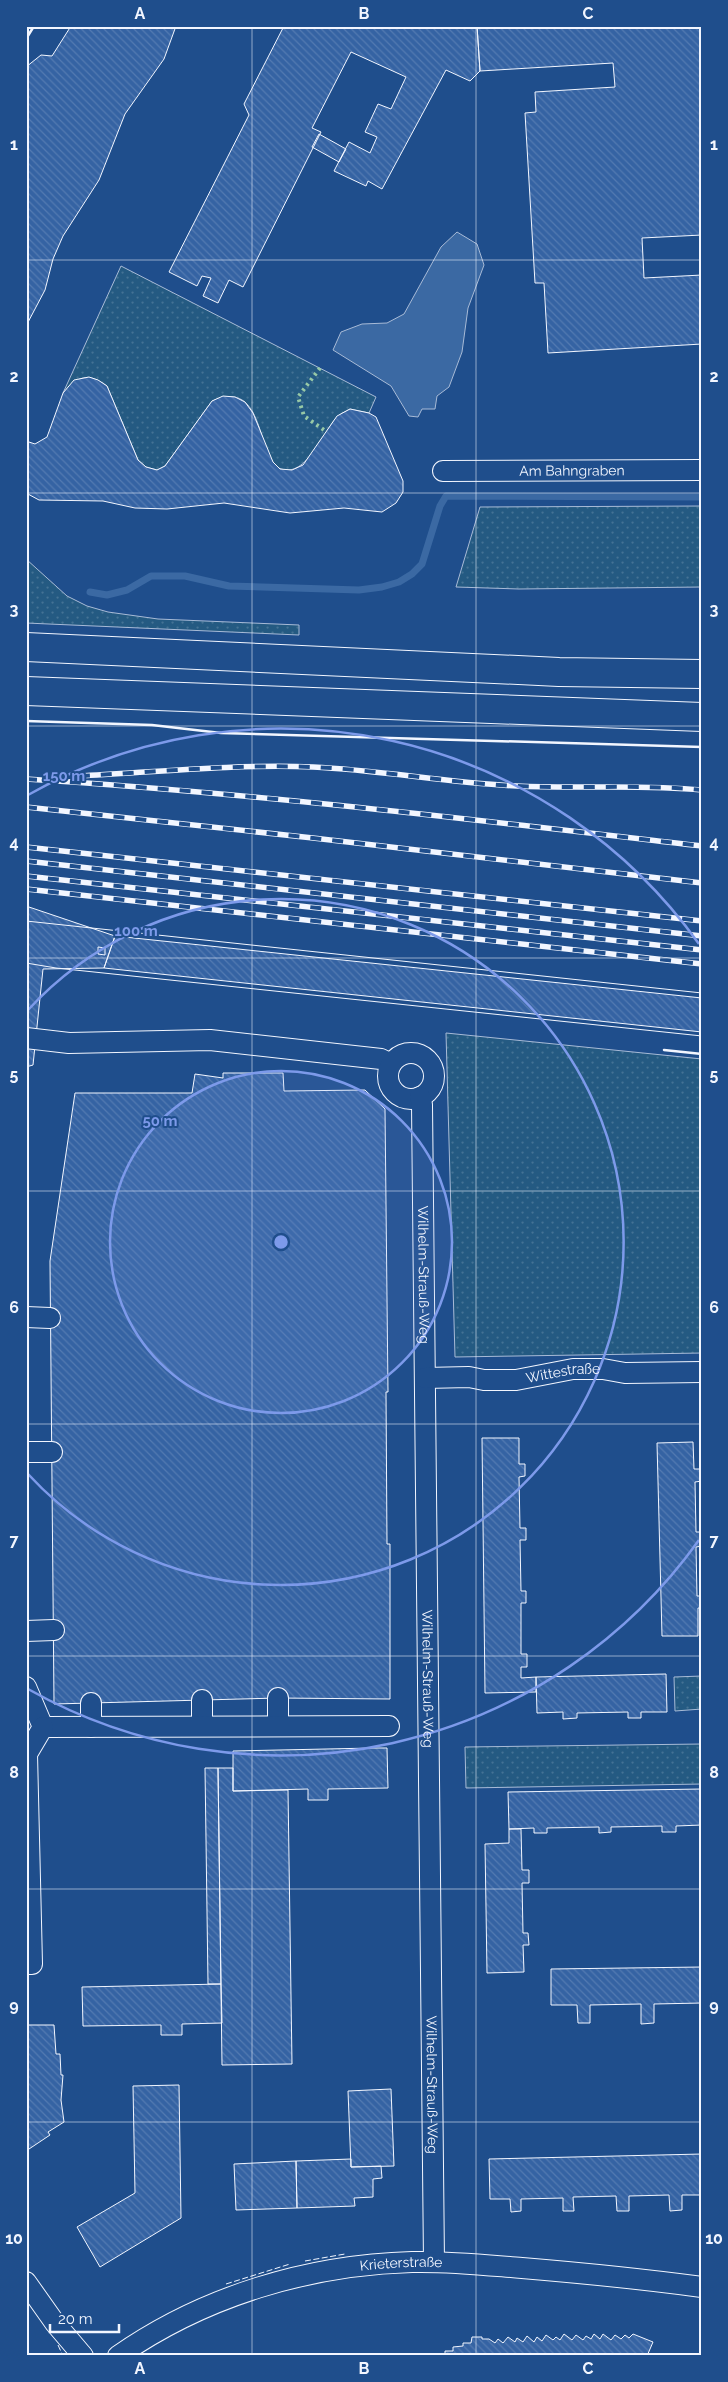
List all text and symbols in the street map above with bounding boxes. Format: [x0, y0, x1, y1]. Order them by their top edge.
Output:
text: A [135, 4, 146, 23]
text: B [359, 4, 370, 23]
text: C [583, 4, 594, 23]
text: 1 [10, 135, 18, 154]
text: 1 [710, 135, 718, 154]
text: 2 [9, 367, 19, 386]
text: 2 [709, 367, 719, 386]
street label: Am Bahngraben [519, 462, 625, 479]
text: 3 [10, 600, 19, 619]
text: 3 [710, 600, 719, 619]
text: 150 m [43, 767, 85, 785]
text: 4 [9, 833, 19, 852]
text: 4 [709, 833, 719, 852]
text: 100 m [114, 922, 158, 940]
text: 5 [10, 1065, 19, 1084]
text: 5 [710, 1065, 719, 1084]
text: 50 m [142, 1112, 178, 1130]
street label: Wilhelm-Strauß-Weg [415, 1206, 432, 1344]
centre of rings [272, 1233, 290, 1251]
text: 6 [9, 1298, 19, 1317]
text: 6 [709, 1298, 719, 1317]
street label: Wittestraße [524, 1361, 600, 1386]
text: 7 [10, 1531, 19, 1550]
text: 7 [710, 1531, 719, 1550]
street label: Wilhelm-Strauß-Weg [419, 1610, 437, 1748]
text: 8 [9, 1763, 19, 1782]
text: 8 [709, 1763, 719, 1782]
text: 9 [9, 1996, 19, 2015]
text: 9 [709, 1996, 719, 2015]
street label: Wilhelm-Strauß-Weg [423, 2016, 441, 2154]
text: 10 [5, 2229, 23, 2248]
text: 10 [705, 2229, 723, 2248]
street label: Krieterstraße [359, 2254, 443, 2274]
scale bar [50, 2302, 119, 2334]
text: 20 m [58, 2310, 93, 2328]
text: A [135, 2359, 146, 2378]
text: B [359, 2359, 370, 2378]
text: C [583, 2359, 594, 2378]

